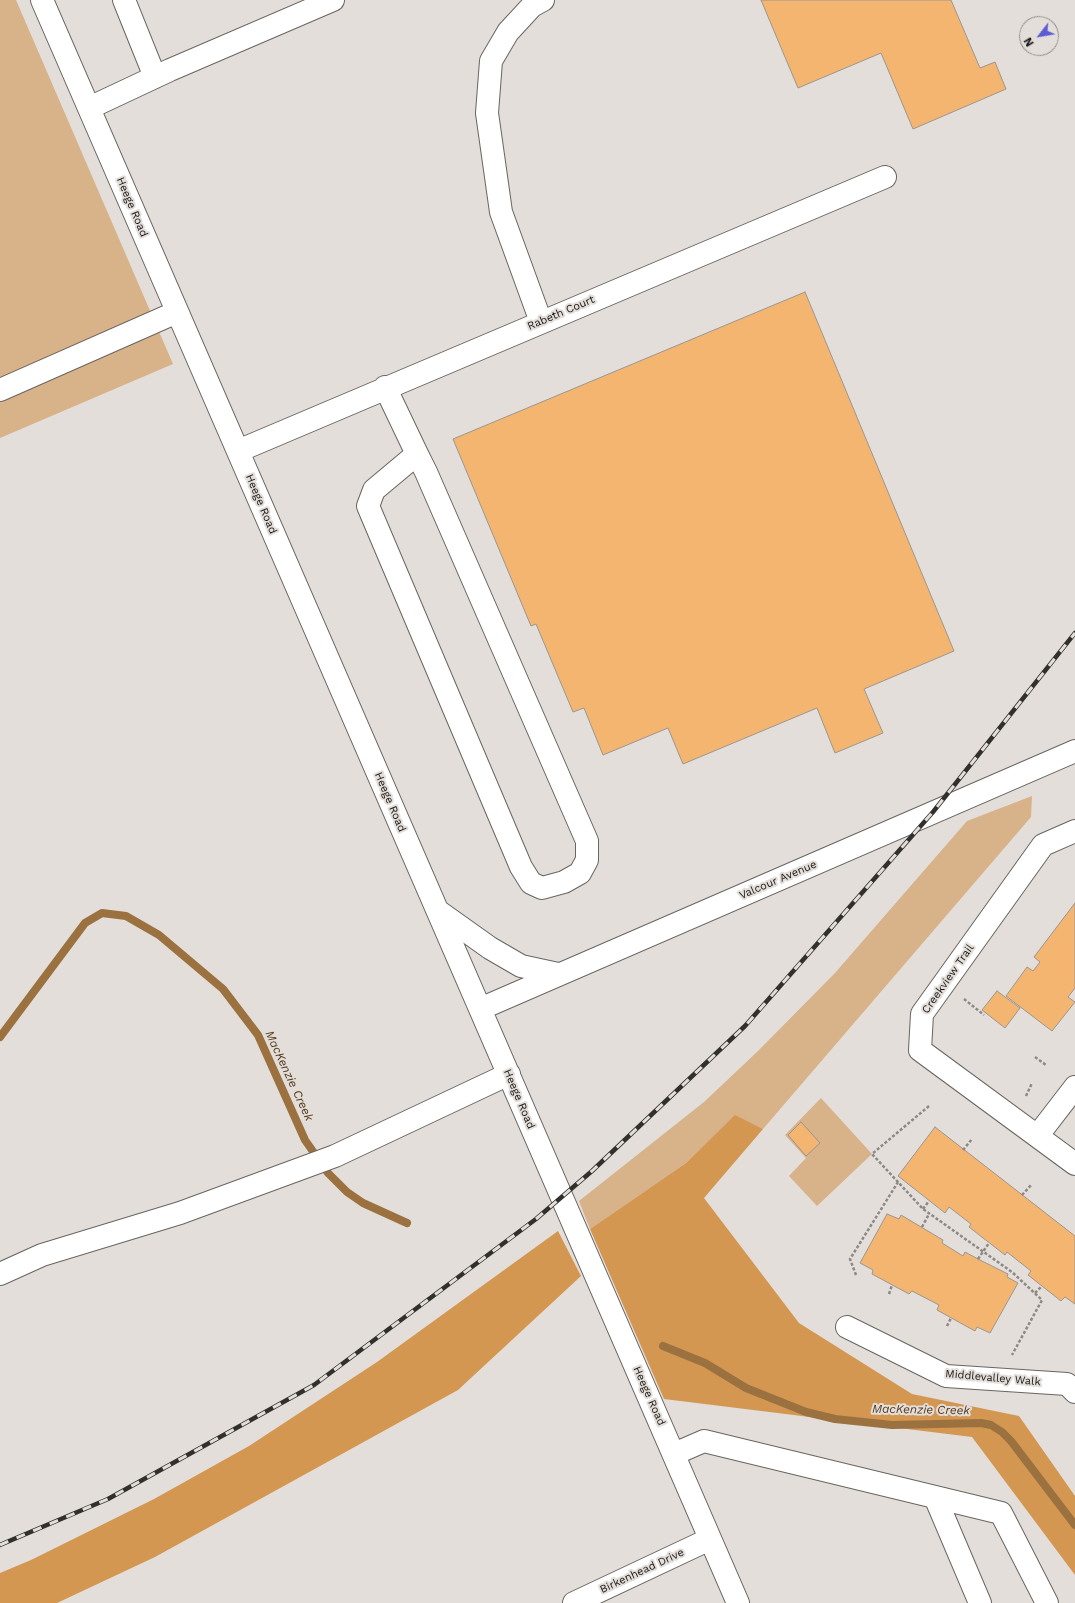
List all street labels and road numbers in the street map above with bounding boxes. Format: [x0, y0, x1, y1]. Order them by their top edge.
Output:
street label: Heege Road [114, 175, 150, 239]
street label: Rabeth Court [526, 293, 596, 333]
street label: Heege Road [243, 472, 279, 536]
street label: Heege Road [372, 770, 408, 834]
street label: Valcour Avenue [737, 858, 819, 902]
street label: Creekview Trail [919, 942, 977, 1016]
street label: Heege Road [501, 1067, 537, 1131]
street label: Heege Road [630, 1364, 668, 1428]
street label: Middlevalley Walk [945, 1367, 1041, 1389]
street label: Birkenhead Drive [598, 1546, 686, 1596]

